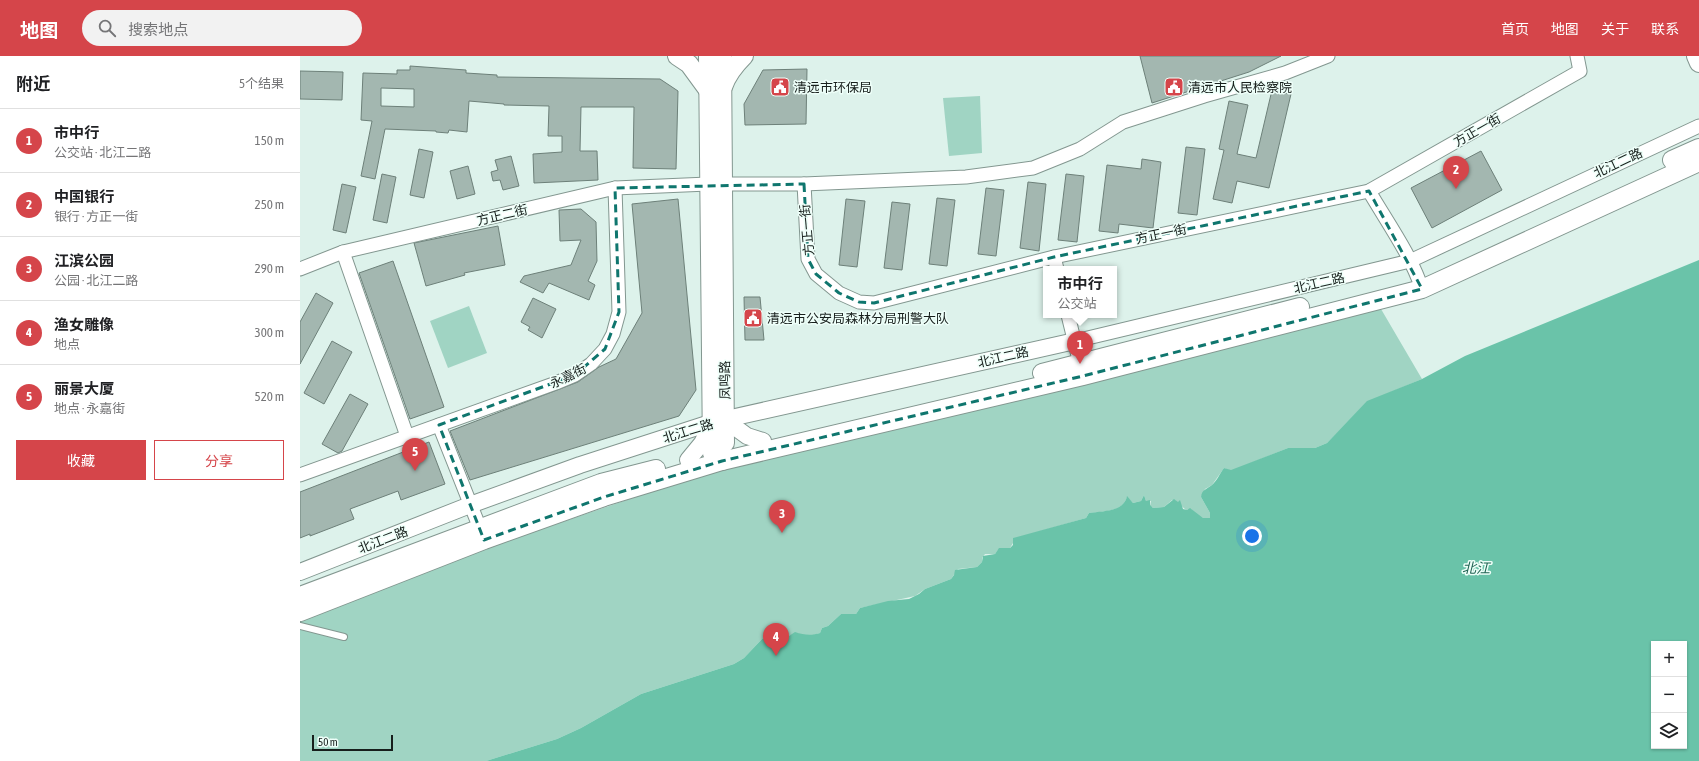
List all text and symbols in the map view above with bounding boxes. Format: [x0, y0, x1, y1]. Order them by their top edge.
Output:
search box [82, 10, 362, 46]
icon: search [96, 17, 118, 39]
text: 地图 [20, 19, 58, 41]
text: 搜索地点 [128, 21, 188, 38]
text: 首页 [1501, 21, 1529, 37]
text: 地图 [1551, 21, 1579, 37]
text: 关于 [1601, 21, 1629, 37]
text: 联系 [1651, 21, 1679, 37]
text: 附近 [16, 74, 50, 94]
text: 5个结果 [239, 76, 284, 91]
public building icon: 清远市环保局 [769, 76, 791, 98]
public building icon: 清远市人民检察院 [1163, 76, 1185, 98]
place label: 清远市环保局 [794, 80, 872, 95]
place label: 清远市人民检察院 [1188, 80, 1292, 95]
street label: 方正一街 [1451, 111, 1503, 149]
text: 市中行 [54, 124, 99, 141]
text: 1 [26, 133, 32, 148]
text: 150 m [255, 133, 284, 148]
text: 公交站 · 北江二路 [54, 145, 151, 160]
street label: 北江二路 [1591, 145, 1645, 181]
pin: 2 [1443, 156, 1469, 189]
text: 中国银行 [54, 188, 114, 205]
text: 2 [26, 197, 32, 212]
text: 250 m [255, 197, 284, 212]
street label: 方正二街 [475, 202, 529, 228]
street label: 方正一街 [797, 203, 817, 257]
text: 银行 · 方正一街 [54, 209, 138, 224]
street label: 方正一街 [1134, 221, 1188, 247]
text: 江滨公园 [54, 252, 114, 269]
text: 3 [26, 261, 32, 276]
text: 290 m [255, 261, 284, 276]
popup [1043, 266, 1117, 318]
street label: 北江二路 [1292, 270, 1346, 296]
text: 公园 · 北江二路 [54, 273, 138, 288]
text: 市中行 [1057, 275, 1103, 292]
text: 公交站 [1057, 296, 1097, 311]
public building icon: 清远市公安局森林分局刑警大队 [742, 307, 764, 329]
place label: 清远市公安局森林分局刑警大队 [767, 311, 949, 326]
text: 渔女雕像 [54, 316, 114, 333]
text: 4 [26, 325, 32, 340]
text: 300 m [255, 325, 284, 340]
pin: 1 [1067, 331, 1093, 364]
text: 地点 [54, 337, 80, 352]
street label: 北江二路 [976, 344, 1030, 370]
street label: 凤鸣路 [717, 360, 733, 400]
street label: 永嘉街 [547, 361, 589, 391]
text: 丽景大厦 [54, 380, 114, 397]
text: 5 [26, 389, 32, 404]
text: 520 m [255, 389, 284, 404]
text: 地点 · 永嘉街 [54, 401, 125, 416]
street label: 北江二路 [661, 416, 715, 446]
pin: 5 [402, 438, 428, 471]
button: 收藏 [16, 440, 146, 480]
button: 分享 [154, 440, 284, 480]
pin: 3 [769, 500, 795, 533]
street label: 北江二路 [356, 524, 410, 556]
your location [1242, 526, 1262, 546]
water label: 北江 [1462, 560, 1492, 576]
pin: 4 [763, 623, 789, 656]
map controls [1651, 641, 1687, 749]
button: + [1651, 641, 1687, 677]
button: − [1651, 677, 1687, 713]
button: layers [1651, 713, 1687, 749]
scale bar [312, 733, 393, 752]
text: 50 m [318, 736, 338, 748]

